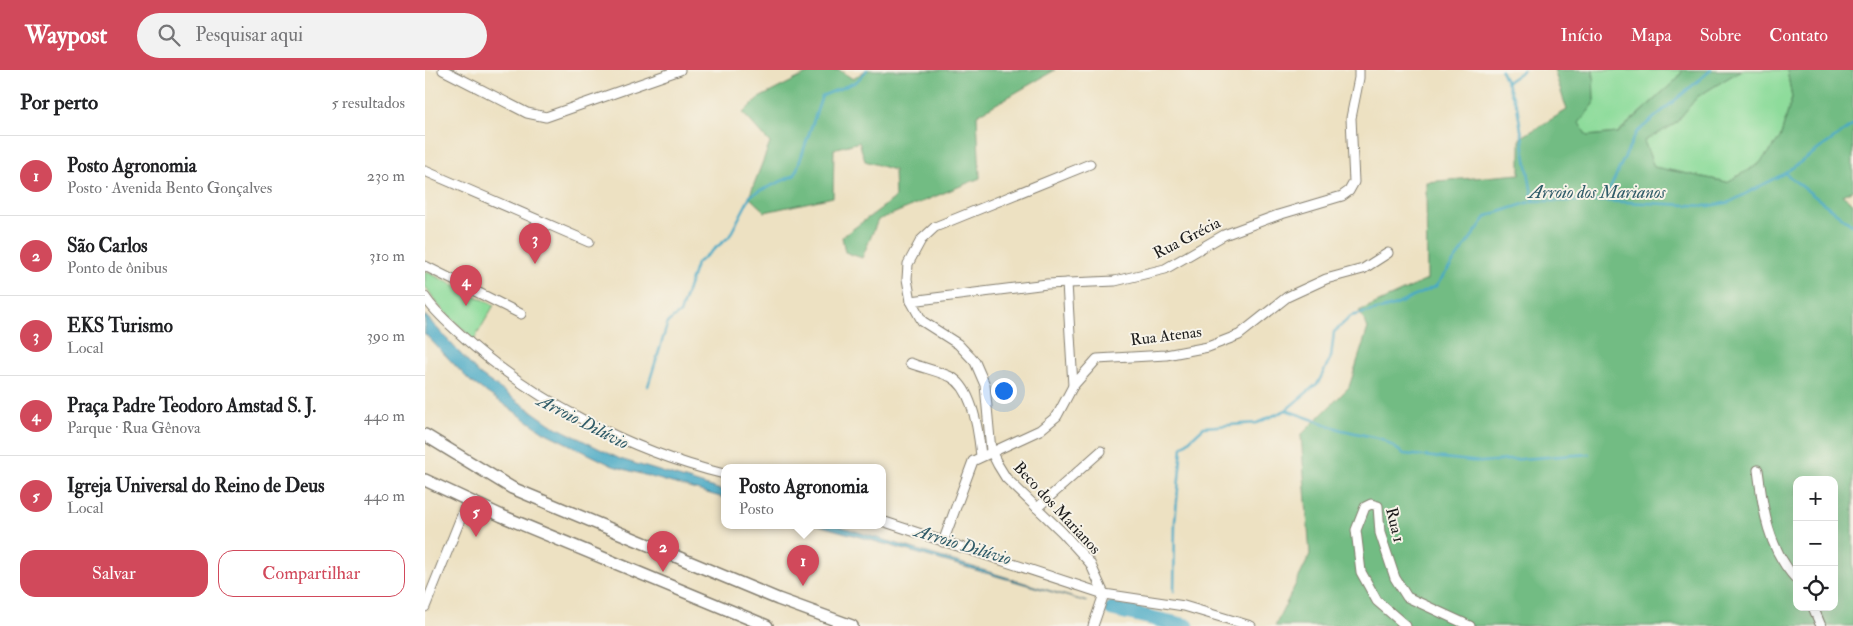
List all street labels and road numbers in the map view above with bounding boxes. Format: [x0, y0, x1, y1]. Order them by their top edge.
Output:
street label: Rua Grécia [1150, 212, 1224, 263]
street label: Rua Atenas [1129, 322, 1203, 350]
street label: Beco dos Marianos [1009, 458, 1105, 558]
street label: Rua 1 [1381, 505, 1409, 545]

